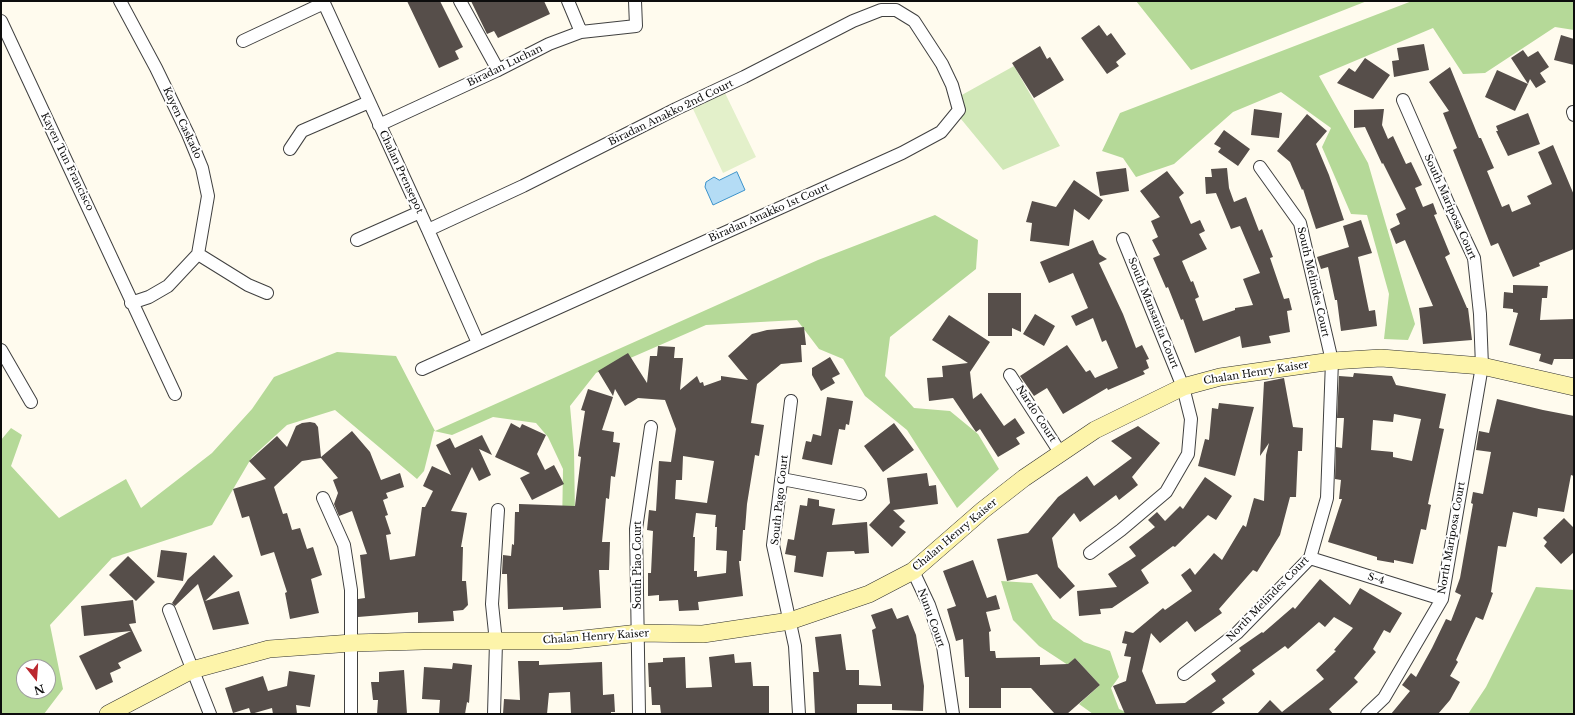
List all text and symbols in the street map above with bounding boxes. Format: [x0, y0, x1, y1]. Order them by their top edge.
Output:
street label: Biradan Luchan [465, 43, 545, 89]
street label: Biradan Anakko 2nd Court [607, 77, 735, 149]
street label: Kayen Caskado [160, 85, 204, 161]
street label: Kayen Tun Francisco [38, 111, 96, 213]
street label: Chalan Prensepot [376, 128, 426, 216]
street label: South Mariposa Court [1421, 153, 1479, 261]
street label: Biradan Anakko 1st Court [707, 181, 831, 245]
street label: South Melindes Court [1294, 226, 1332, 338]
street label: South Mansanita Court [1125, 256, 1181, 370]
street label: Chalan Henry Kaiser [1203, 359, 1309, 387]
street label: Nardo Court [1013, 384, 1059, 444]
street label: South Pago Court [769, 454, 791, 546]
street label: North Mariposa Court [1436, 481, 1468, 595]
street label: Chalan Henry Kaiser [910, 496, 1000, 574]
street label: South Piao Court [632, 521, 644, 609]
street label: North Melindes Court [1224, 554, 1312, 644]
street label: S-4 [1366, 571, 1386, 587]
street label: Nunu Court [915, 587, 947, 649]
street label: Chalan Henry Kaiser [543, 627, 649, 647]
north arrow [16, 659, 56, 699]
text: N [32, 681, 46, 698]

